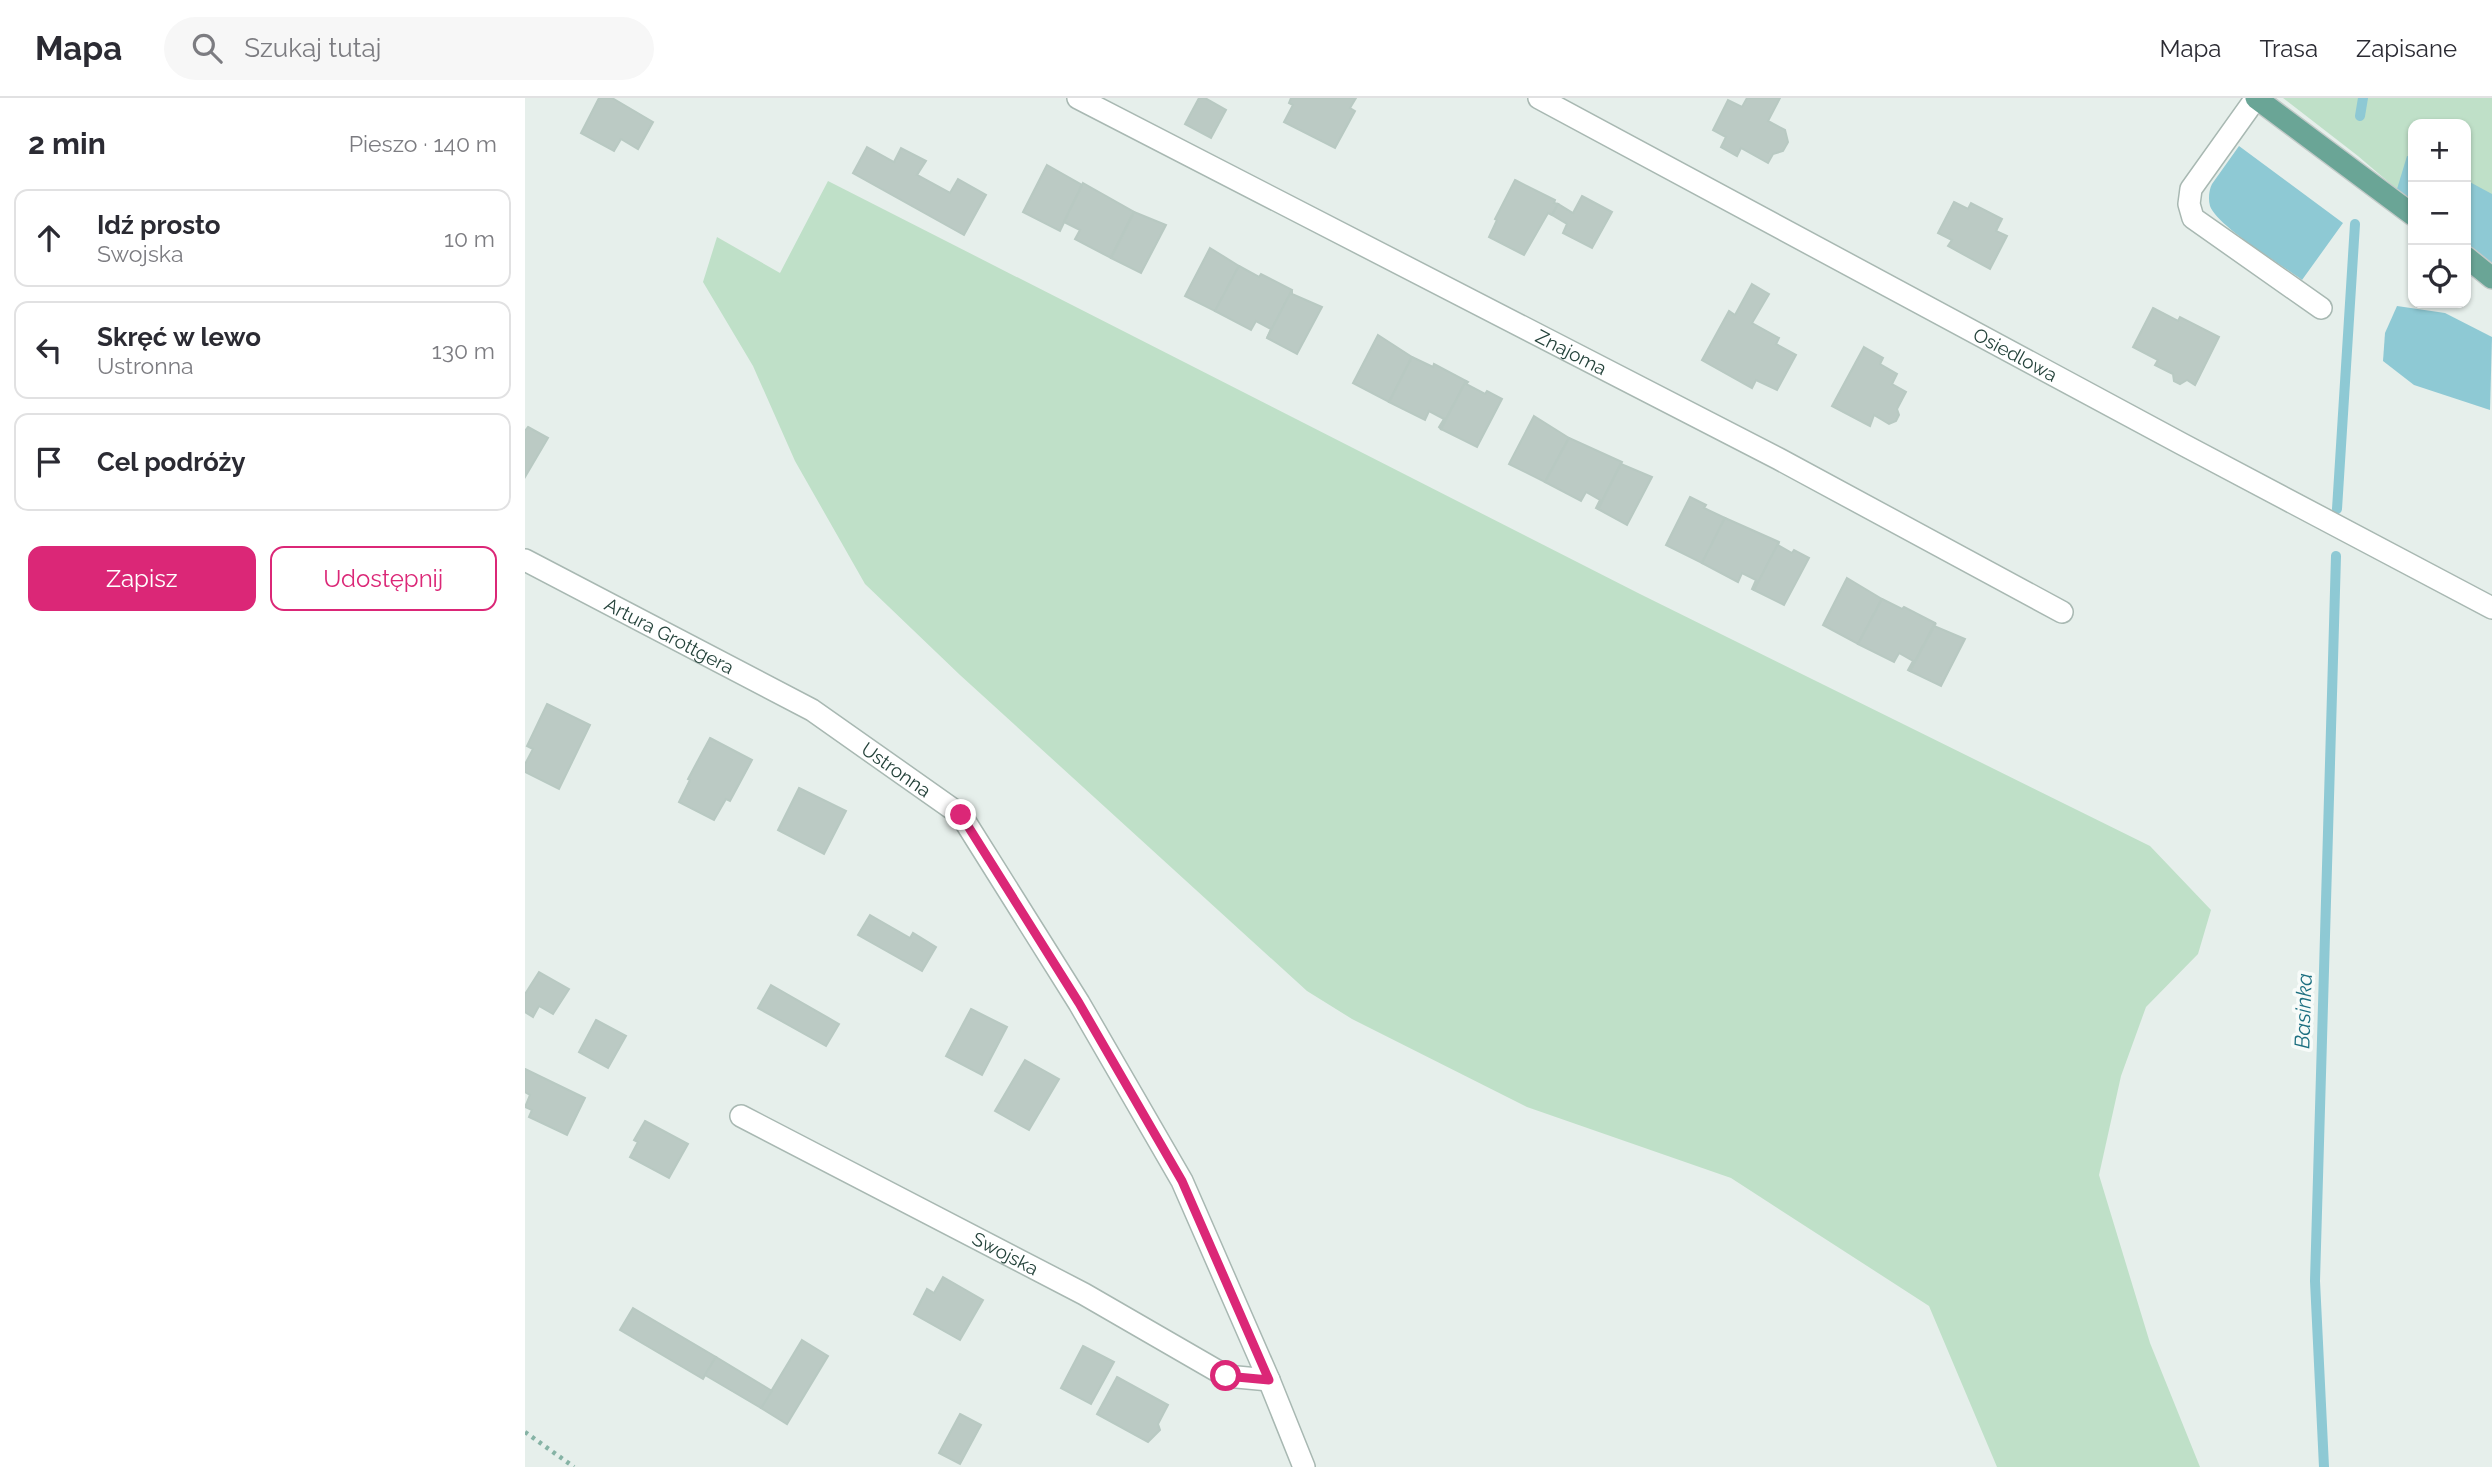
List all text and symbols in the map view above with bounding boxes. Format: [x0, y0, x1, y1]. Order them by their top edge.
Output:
search box [164, 17, 654, 80]
text: Mapa [35, 29, 122, 68]
icon: search [188, 29, 226, 67]
text: Szukaj tutaj [244, 33, 381, 63]
text: Mapa [2160, 34, 2221, 63]
text: Trasa [2259, 34, 2318, 63]
text: Zapisane [2356, 34, 2457, 63]
map controls [2408, 119, 2471, 308]
button: + [2408, 119, 2471, 182]
text: 2 min [28, 126, 106, 161]
text: Pieszo · 140 m [349, 130, 497, 157]
button: − [2408, 182, 2471, 245]
text: Idź prosto [97, 210, 221, 240]
icon: ahead [30, 219, 68, 257]
text: 10 m [444, 225, 495, 252]
text: Swojska [97, 240, 184, 267]
button: locate [2408, 245, 2471, 308]
text: Skręć w lewo [97, 322, 261, 352]
street label: Osiedlowa [1970, 323, 2061, 386]
street label: Znajoma [1532, 325, 1611, 379]
icon: left [30, 331, 68, 369]
text: 130 m [432, 337, 495, 364]
text: Ustronna [97, 352, 194, 379]
icon: arrive [30, 443, 68, 481]
text: Cel podróży [97, 447, 246, 477]
button: Zapisz [28, 546, 256, 611]
button: Udostępnij [270, 546, 497, 611]
street label: Artura Grottgera [601, 593, 738, 678]
street label: Ustronna [857, 737, 935, 801]
route end [945, 799, 976, 830]
water label: Basinka [2289, 973, 2317, 1049]
street label: Swojska [969, 1227, 1042, 1279]
route start [1210, 1360, 1241, 1391]

